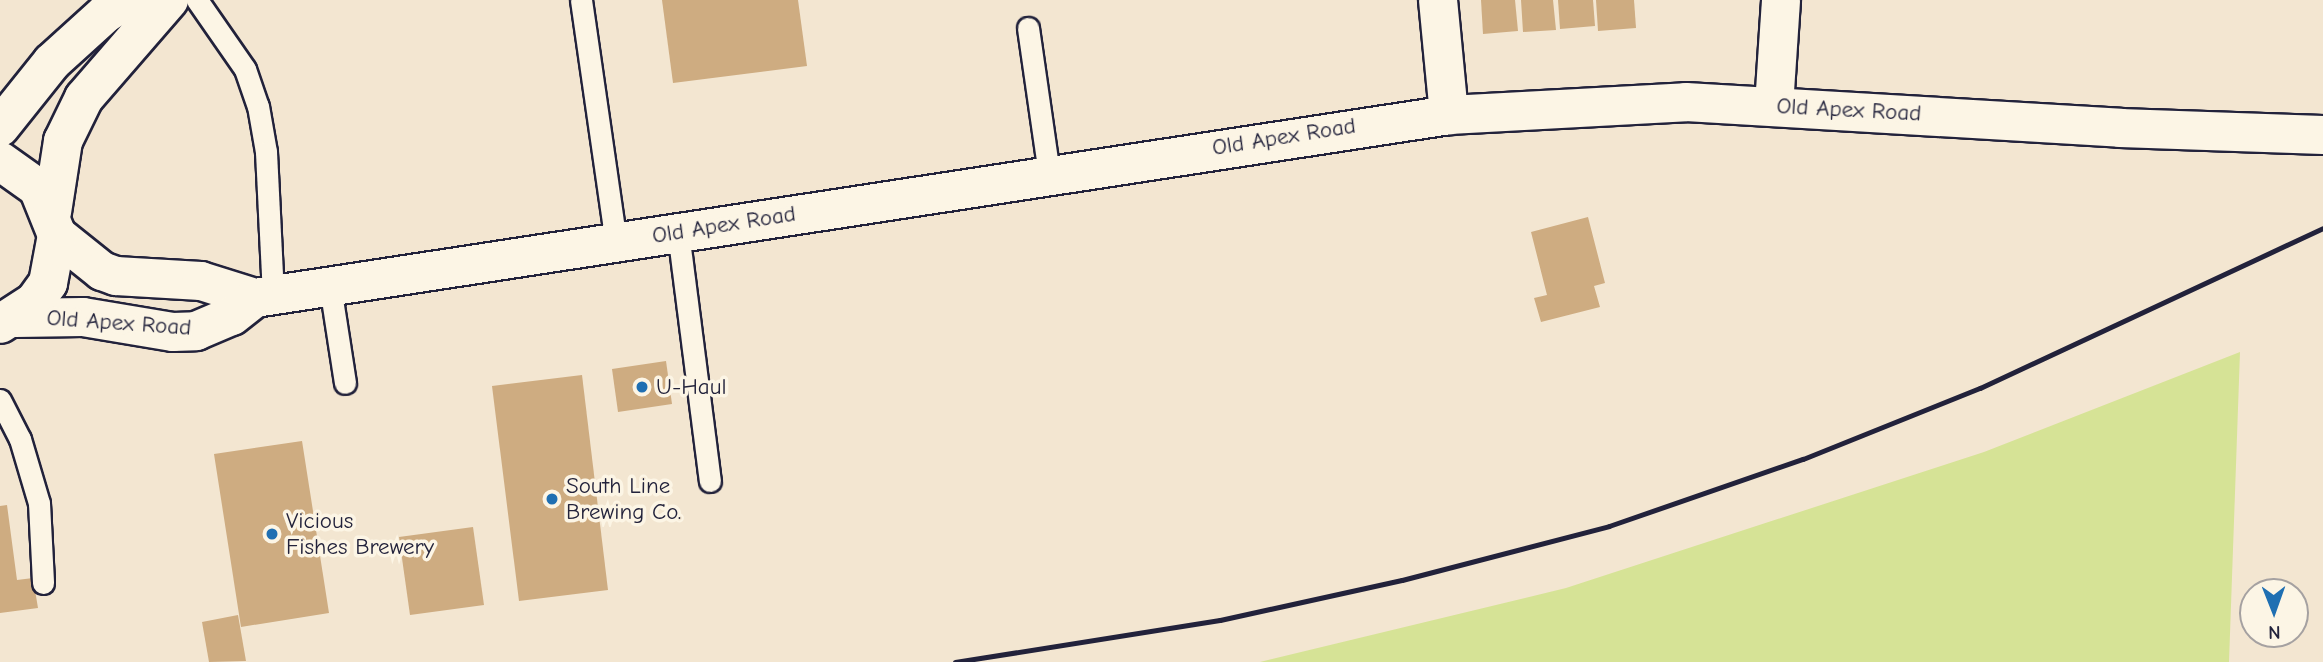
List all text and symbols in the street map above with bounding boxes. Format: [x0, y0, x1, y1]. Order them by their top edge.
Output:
street label: Old Apex Road [1776, 92, 1922, 128]
street label: Old Apex Road [1210, 112, 1358, 162]
street label: Old Apex Road [650, 200, 798, 250]
street label: Old Apex Road [46, 304, 192, 342]
place label: U-Haul [656, 373, 726, 401]
marker: U-Haul [634, 379, 650, 395]
place label: South Line Brewing Co. [566, 472, 681, 526]
marker: South Line Brewing Co. [544, 491, 560, 507]
place label: Vicious Fishes Brewery [286, 507, 434, 561]
marker: Vicious Fishes Brewery [264, 526, 280, 542]
north arrow [2239, 578, 2309, 648]
text: N [2268, 621, 2281, 643]

